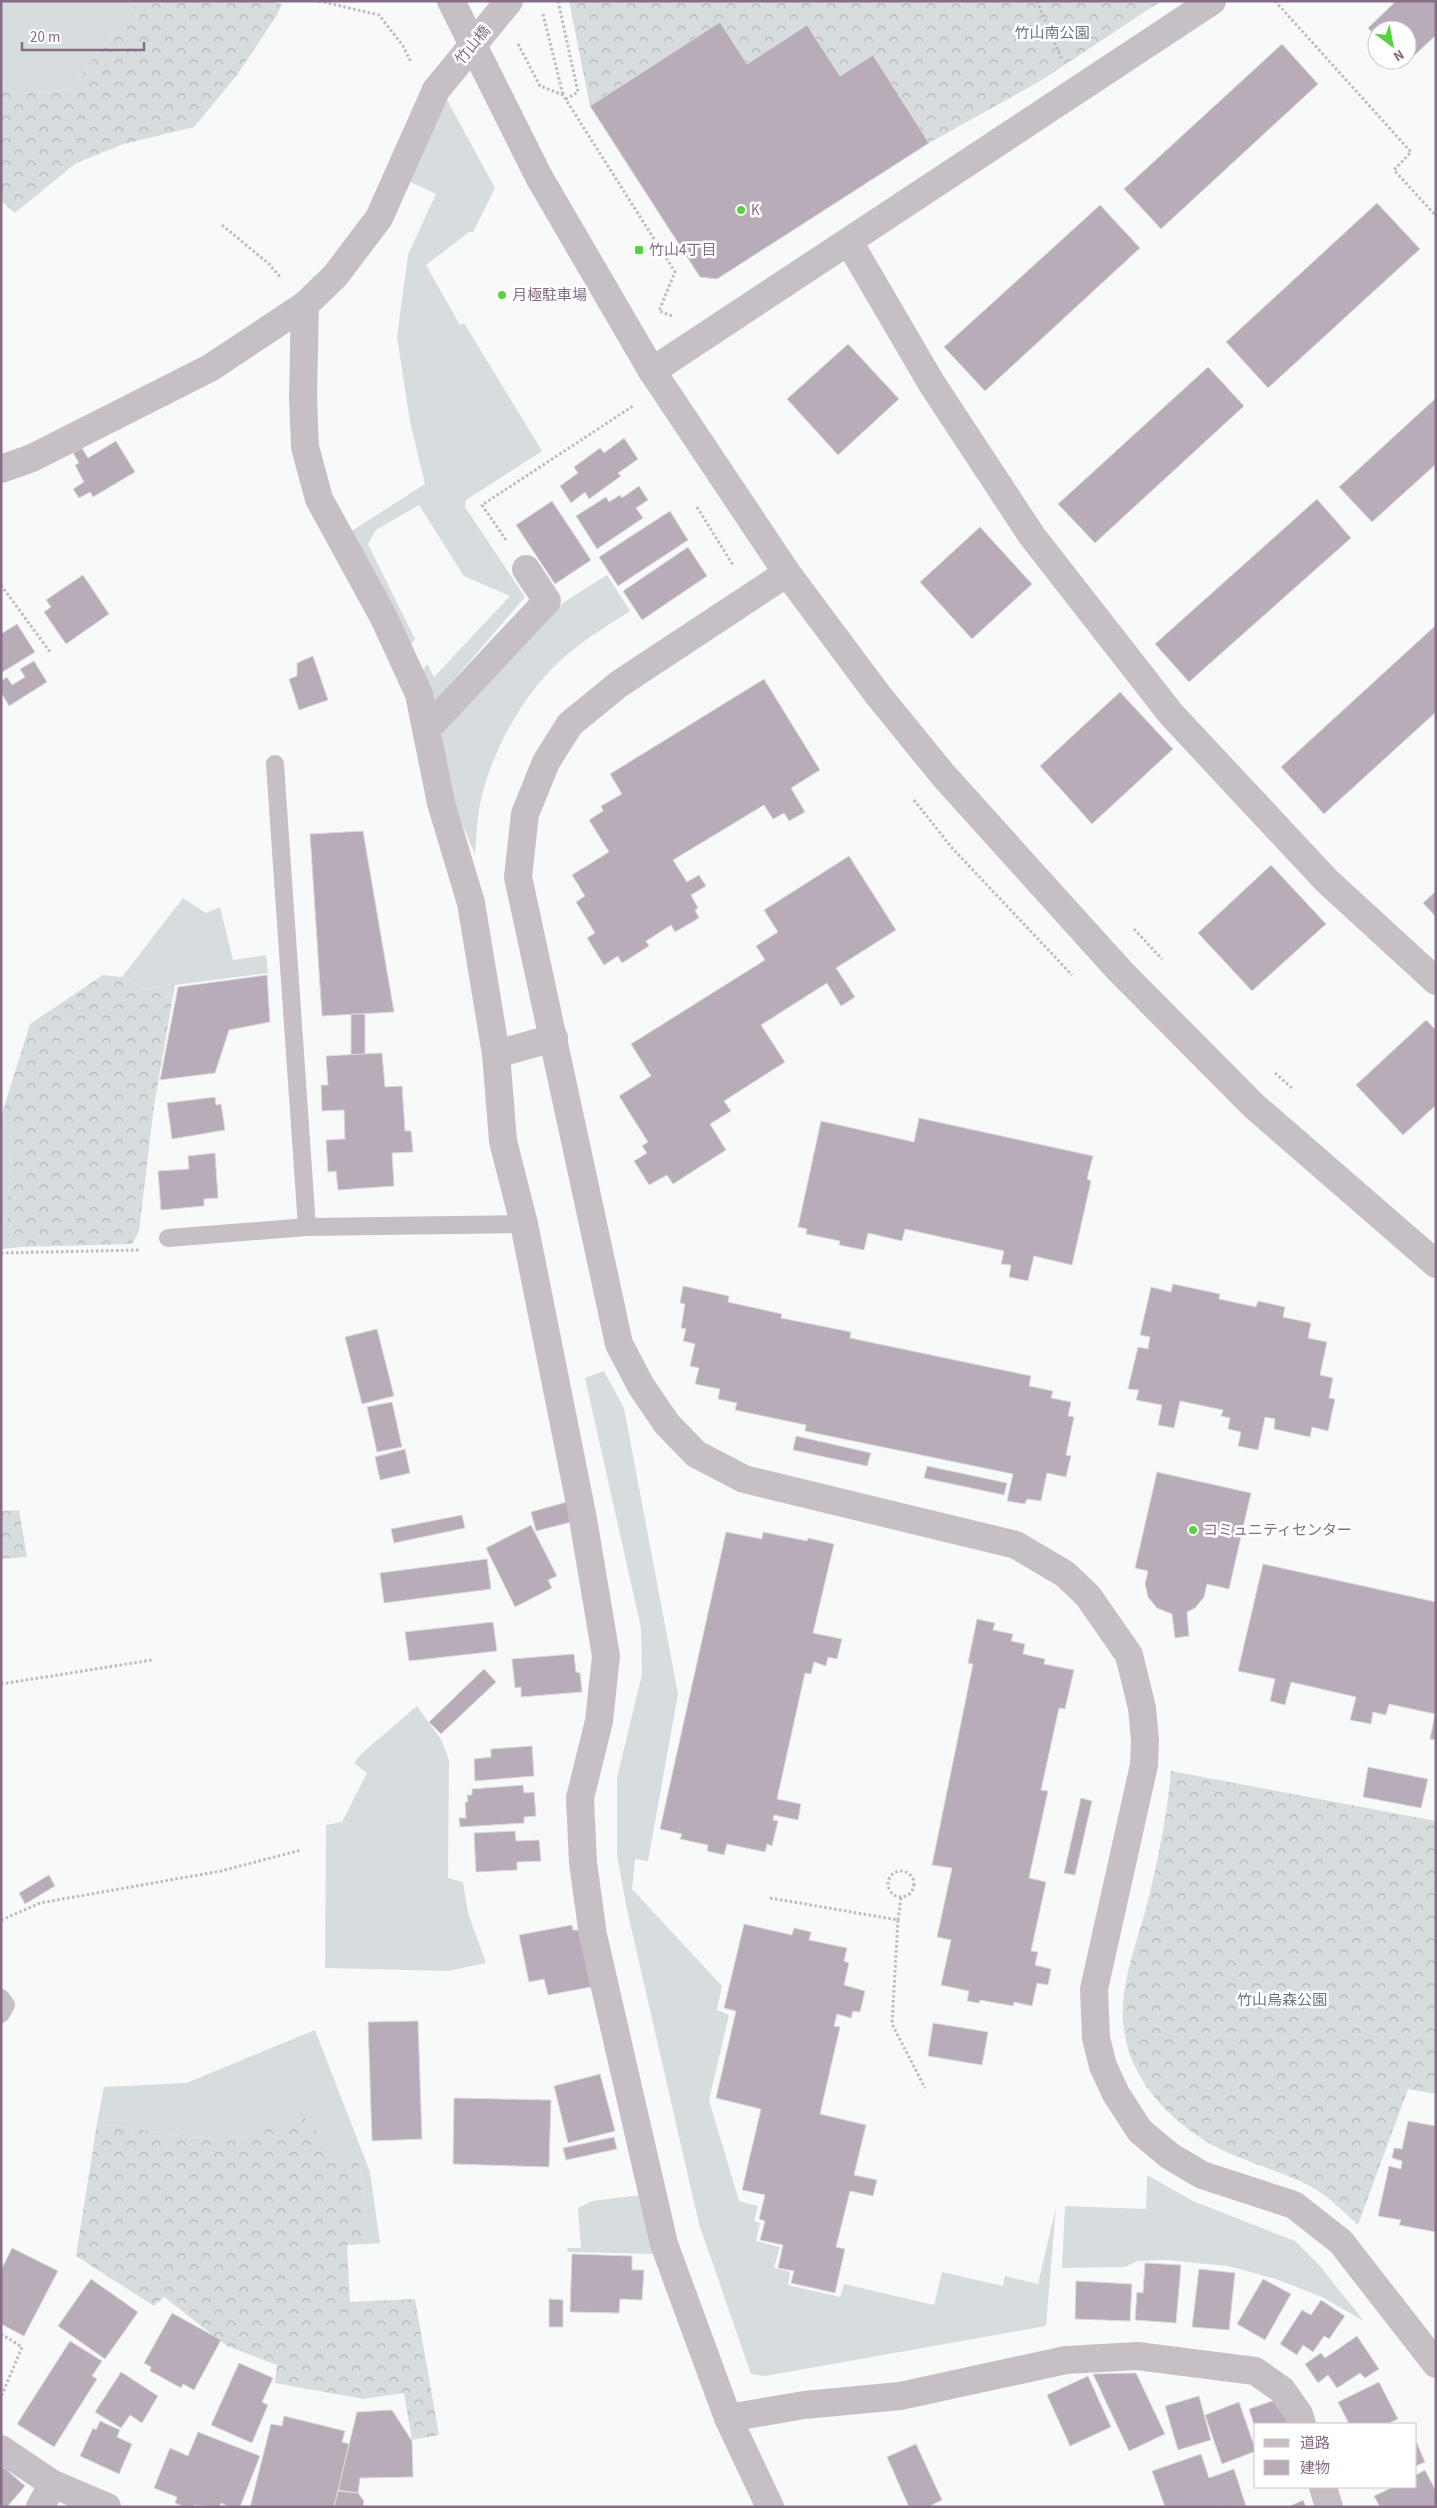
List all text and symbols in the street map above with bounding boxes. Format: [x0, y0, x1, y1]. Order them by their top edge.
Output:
scale bar [22, 20, 145, 52]
north arrow [1367, 20, 1417, 70]
street label: 竹山橋 [450, 21, 496, 69]
park label: 竹山南公園 [1014, 23, 1090, 44]
text: 20 m [30, 27, 60, 48]
text: N [1389, 44, 1408, 66]
place label: K [751, 200, 760, 221]
marker: K [735, 204, 747, 216]
place label: 竹山4丁目 [649, 240, 716, 261]
marker: 竹山4丁目 [633, 244, 645, 256]
place label: 月極駐車場 [512, 285, 587, 306]
marker: 月極駐車場 [496, 289, 508, 301]
place label: コミュニティセンター [1203, 1520, 1352, 1541]
marker: コミュニティセンター [1187, 1524, 1199, 1536]
park label: 竹山烏森公園 [1237, 1990, 1327, 2011]
legend [1254, 2423, 1417, 2488]
text: 道路 [1300, 2433, 1330, 2454]
text: 建物 [1300, 2458, 1330, 2479]

